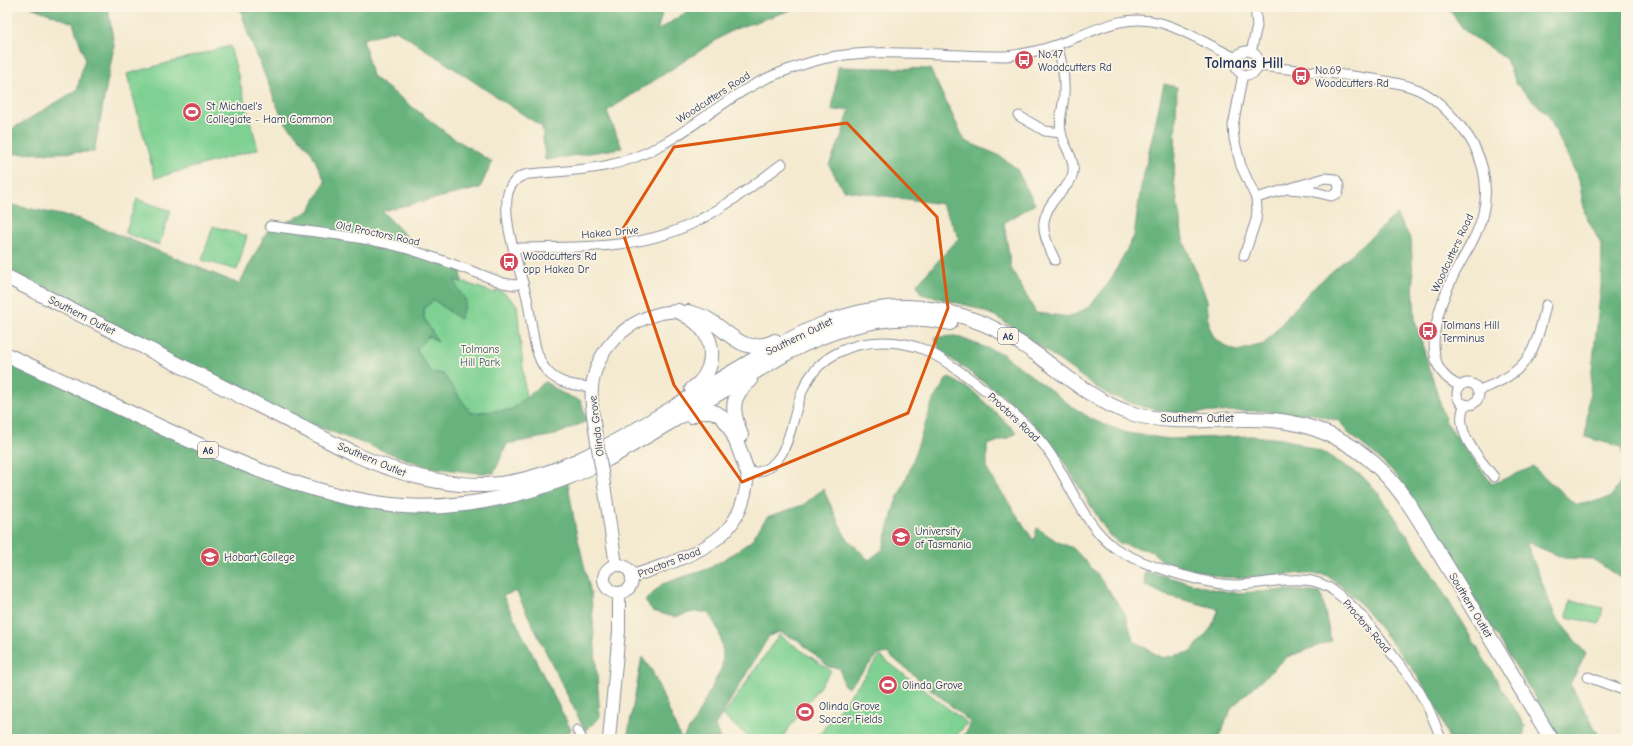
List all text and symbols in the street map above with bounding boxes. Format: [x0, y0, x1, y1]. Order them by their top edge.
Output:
place label: No.47 Woodcutters Rd [1038, 48, 1112, 74]
bus stop icon: No.47 Woodcutters Rd [1013, 49, 1035, 71]
district label: Tolmans Hill [1205, 54, 1283, 72]
place label: No.69 Woodcutters Rd [1315, 64, 1389, 90]
bus stop icon: No.69 Woodcutters Rd [1290, 65, 1312, 87]
street label: Woodcutters Road [674, 69, 753, 126]
place label: St Michael's Collegiate - Ham Common [206, 100, 332, 126]
sports icon: St Michael's Collegiate - Ham Common [181, 101, 203, 123]
street label: Woodcutters Road [1429, 212, 1476, 295]
street label: Old Proctors Road [335, 218, 421, 249]
street label: Hakea Drive [581, 223, 640, 241]
place label: Woodcutters Rd opp Hakea Dr [523, 250, 597, 276]
bus stop icon: Woodcutters Rd opp Hakea Dr [498, 251, 520, 273]
street label: Southern Outlet [46, 293, 118, 338]
street label: Southern Outlet [764, 314, 836, 358]
place label: Tolmans Hill Terminus [1442, 319, 1499, 345]
bus stop icon: Tolmans Hill Terminus [1417, 320, 1439, 342]
road number: A6 [998, 328, 1018, 344]
park label: Tolmans Hill Park [460, 343, 501, 369]
street label: Proctors Road [985, 390, 1043, 445]
street label: Olinda Grove [586, 394, 607, 457]
street label: Southern Outlet [1160, 412, 1234, 425]
street label: Southern Outlet [336, 439, 409, 480]
road number: A6 [198, 442, 218, 458]
place label: University of Tasmania [915, 525, 972, 551]
school or university icon: University of Tasmania [890, 526, 912, 548]
street label: Proctors Road [636, 544, 703, 580]
school or university icon: Hobart College [199, 546, 221, 568]
place label: Hobart College [224, 551, 295, 564]
street label: Southern Outlet [1446, 571, 1495, 641]
street label: Proctors Road [1340, 597, 1393, 656]
sports icon: Olinda Grove [877, 674, 899, 696]
place label: Olinda Grove [902, 679, 963, 692]
place label: Olinda Grove Soccer Fields [819, 700, 883, 726]
sports icon: Olinda Grove Soccer Fields [794, 701, 816, 723]

